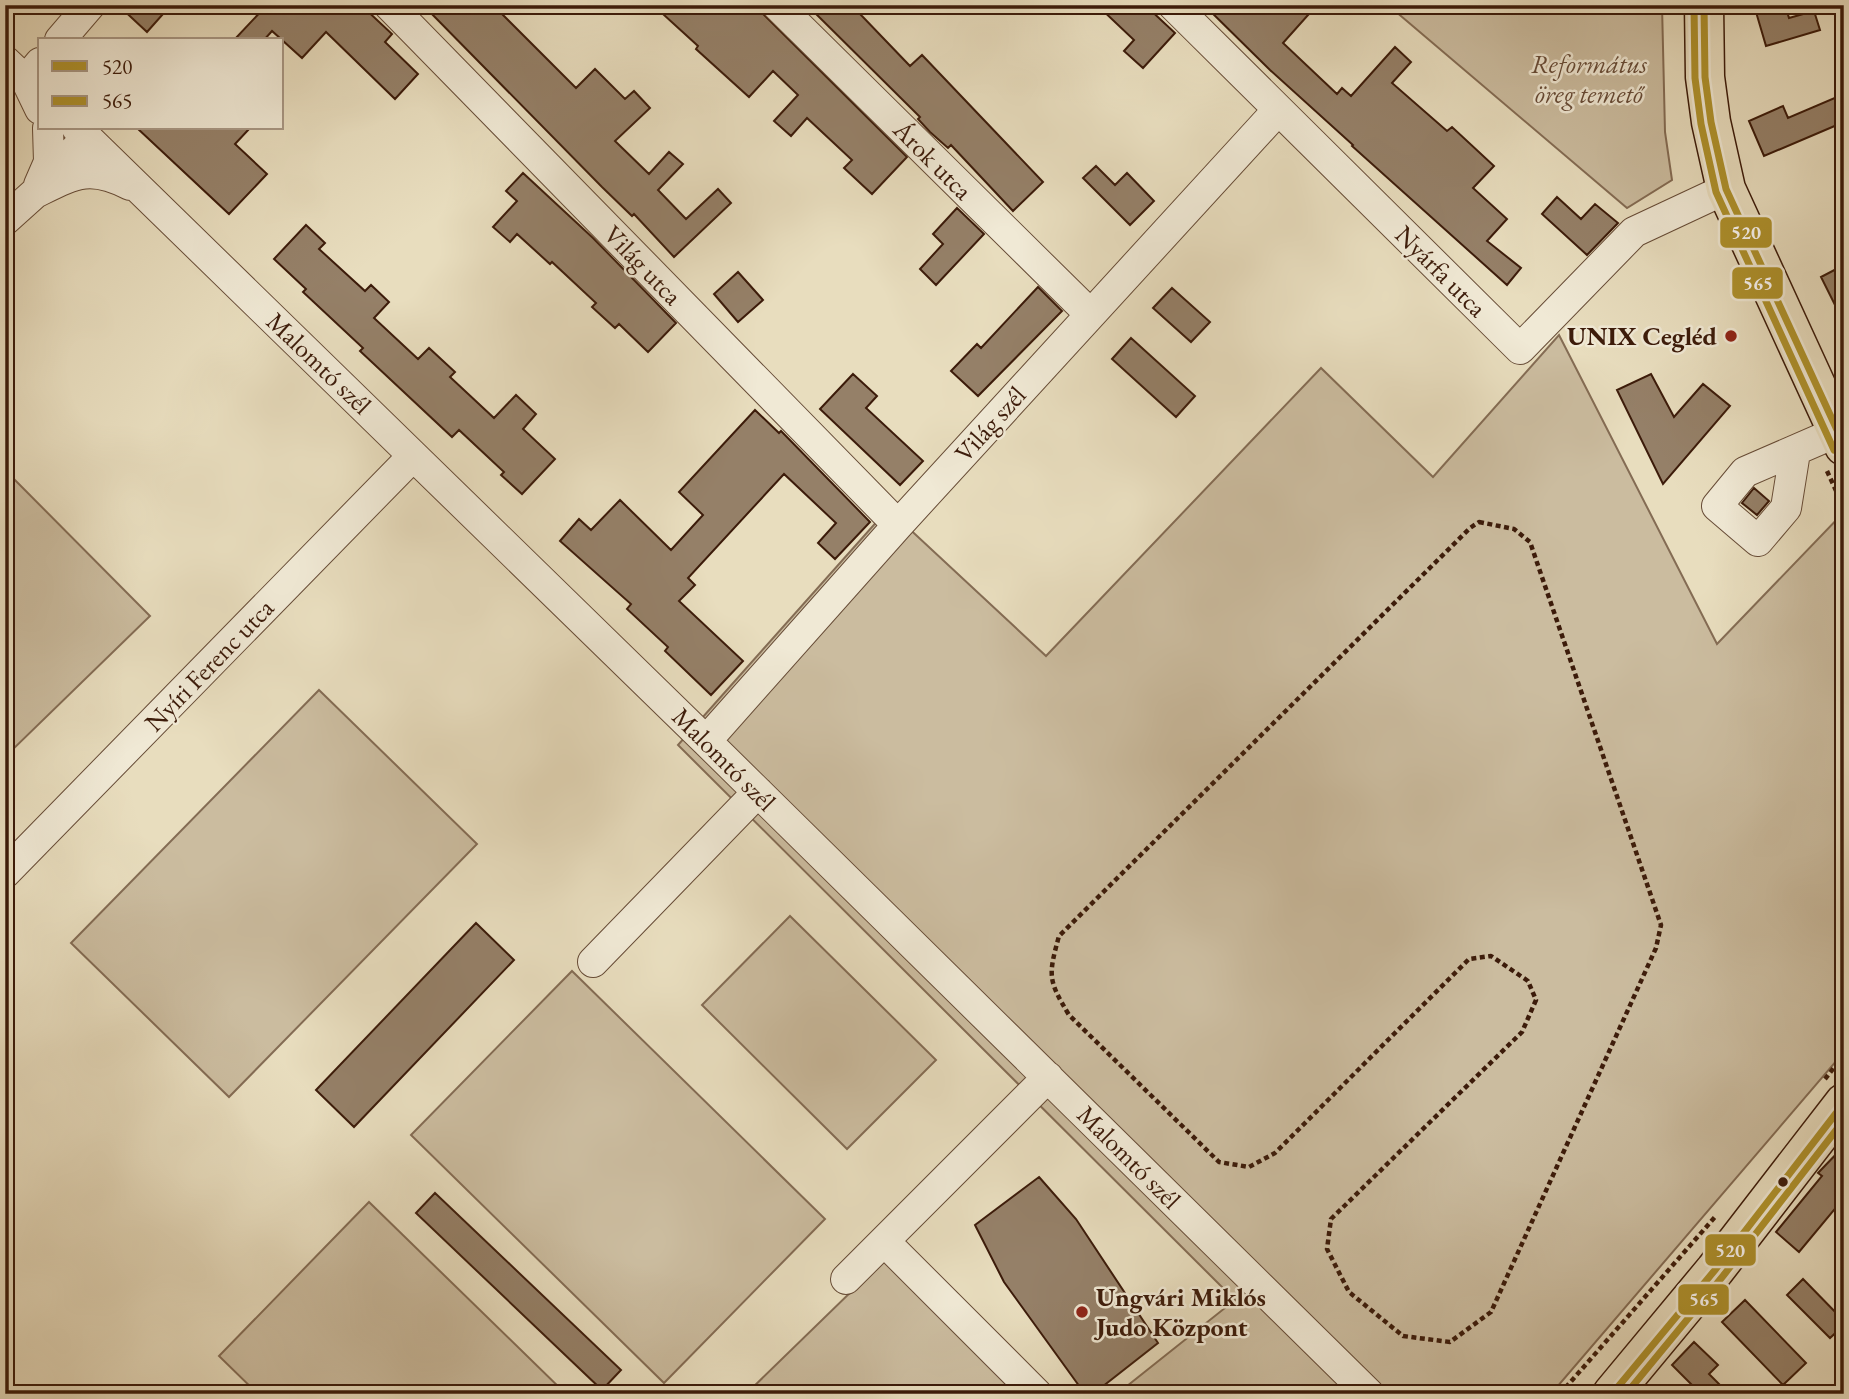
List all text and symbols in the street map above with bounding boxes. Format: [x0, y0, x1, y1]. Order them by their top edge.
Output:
legend [38, 38, 284, 130]
park label: Református öreg temető [1531, 47, 1648, 111]
text: 520 [102, 53, 132, 80]
text: 565 [102, 87, 132, 114]
street label: Árok utca [885, 112, 980, 207]
line badge: 520 [1719, 216, 1773, 249]
street label: Világ utca [596, 218, 690, 313]
street label: Nyárfa utca [1388, 218, 1495, 325]
text: 520 [1731, 220, 1761, 245]
line badge: 565 [1731, 266, 1784, 300]
text: 565 [1743, 271, 1773, 296]
street label: Malomtó szél [259, 304, 379, 422]
place label: UNIX Cegléd [1567, 319, 1718, 353]
marker: UNIX Cegléd [1723, 328, 1739, 344]
street label: Világ szél [947, 379, 1033, 469]
street label: Nyíri Ferenc utca [137, 591, 281, 739]
street label: Malomtó szél [665, 700, 783, 818]
street label: Malomtó szél [1070, 1098, 1188, 1216]
unlabelled marker [1776, 1175, 1790, 1189]
line badge: 520 [1704, 1233, 1757, 1267]
text: 520 [1715, 1238, 1745, 1263]
place label: Ungvári Miklós Judo Központ [1093, 1280, 1266, 1344]
line badge: 565 [1677, 1283, 1730, 1316]
text: 565 [1689, 1287, 1719, 1312]
marker: Ungvári Miklós Judo Központ [1074, 1304, 1090, 1320]

